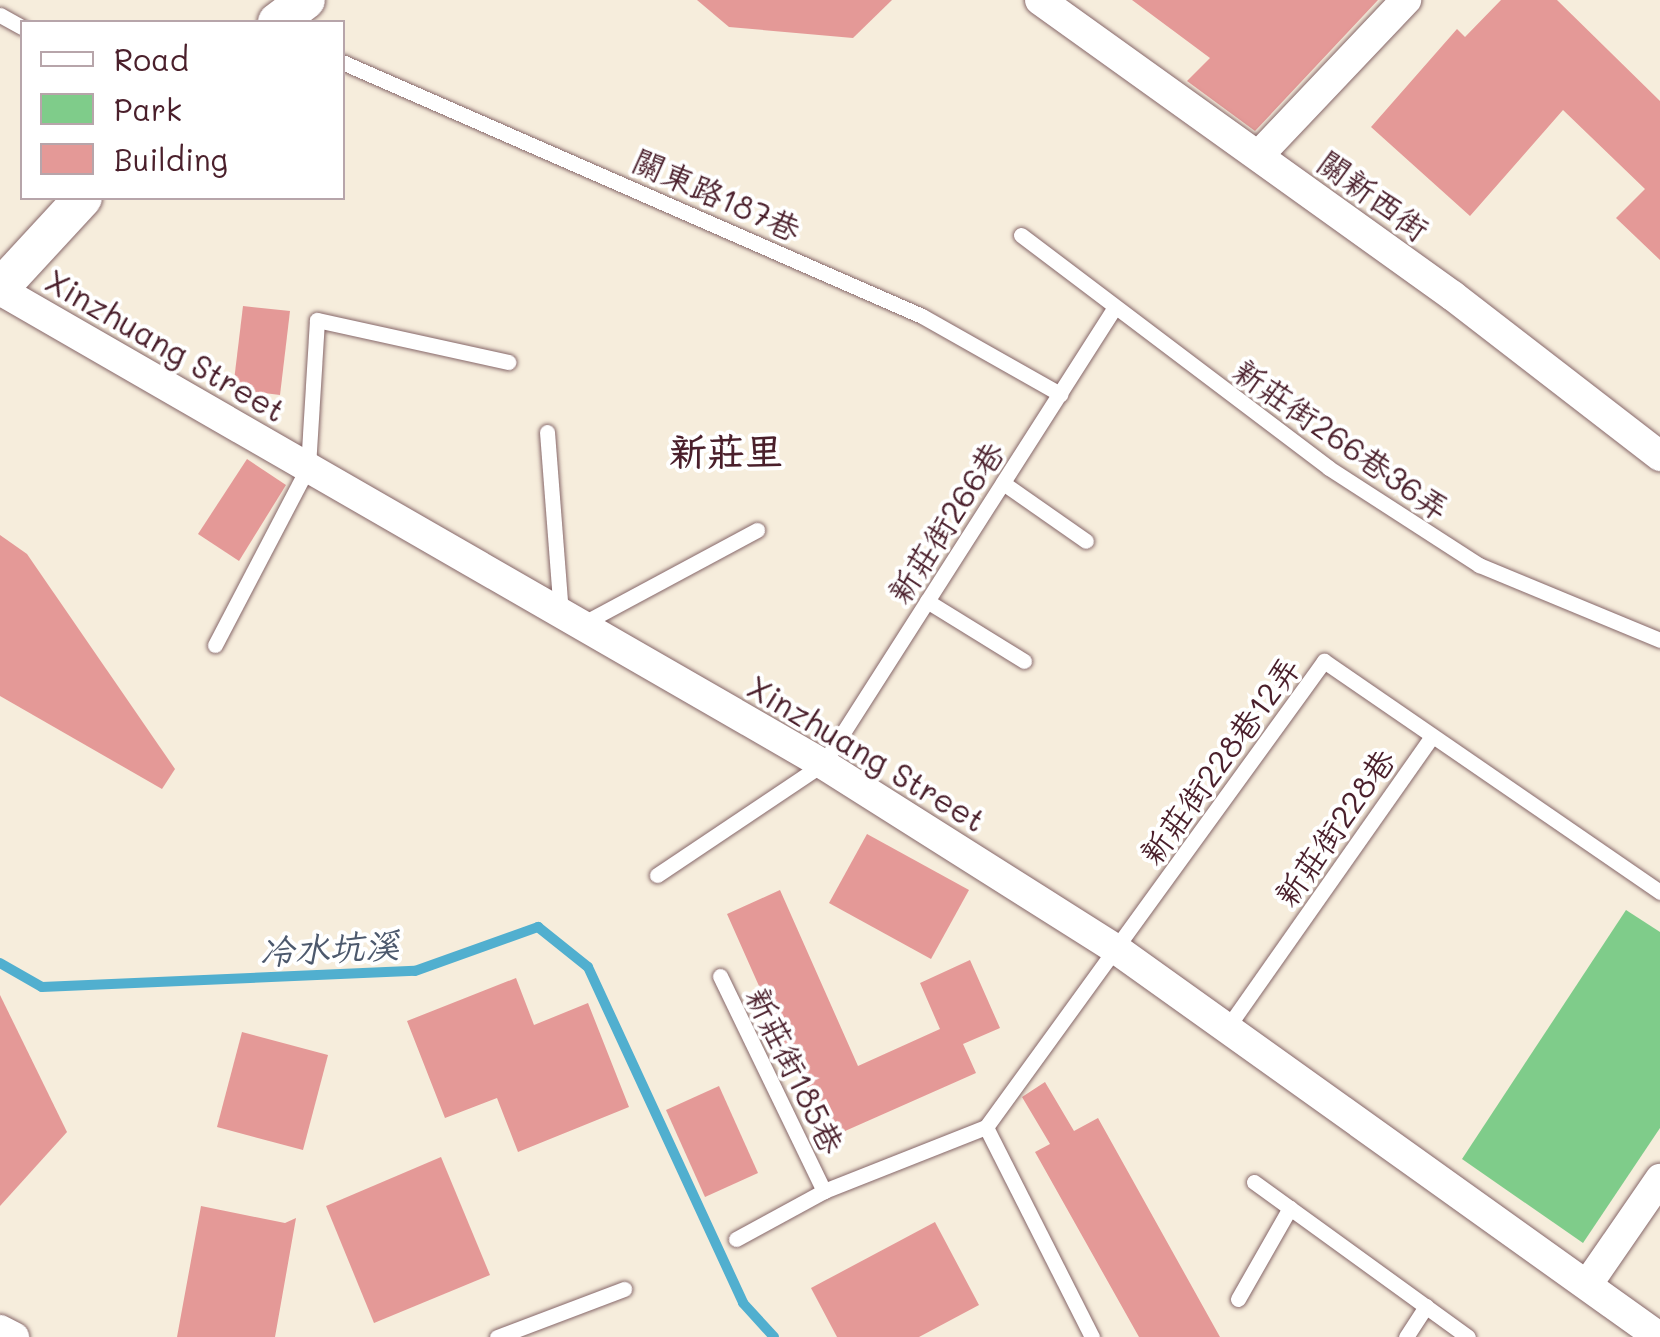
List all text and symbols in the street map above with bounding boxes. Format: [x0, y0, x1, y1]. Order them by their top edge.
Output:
legend [20, 20, 345, 200]
text: Road [114, 39, 189, 79]
text: Park [114, 89, 182, 129]
text: Building [114, 139, 228, 179]
street label: 關東路187巷 [627, 140, 807, 248]
street label: 關新西街 [1311, 142, 1437, 248]
street label: Xinzhuang Street [39, 261, 293, 429]
street label: 新莊街266巷36弄 [1227, 350, 1457, 528]
district label: 新莊里 [669, 428, 783, 474]
street label: 新莊街266巷 [879, 434, 1011, 610]
street label: 新莊街228巷12弄 [1131, 649, 1307, 871]
street label: Xinzhuang Street [741, 667, 993, 839]
street label: 新莊街228巷 [1266, 741, 1402, 913]
water label: 冷水坑溪 [258, 922, 400, 972]
street label: 新莊街185巷 [739, 981, 853, 1159]

